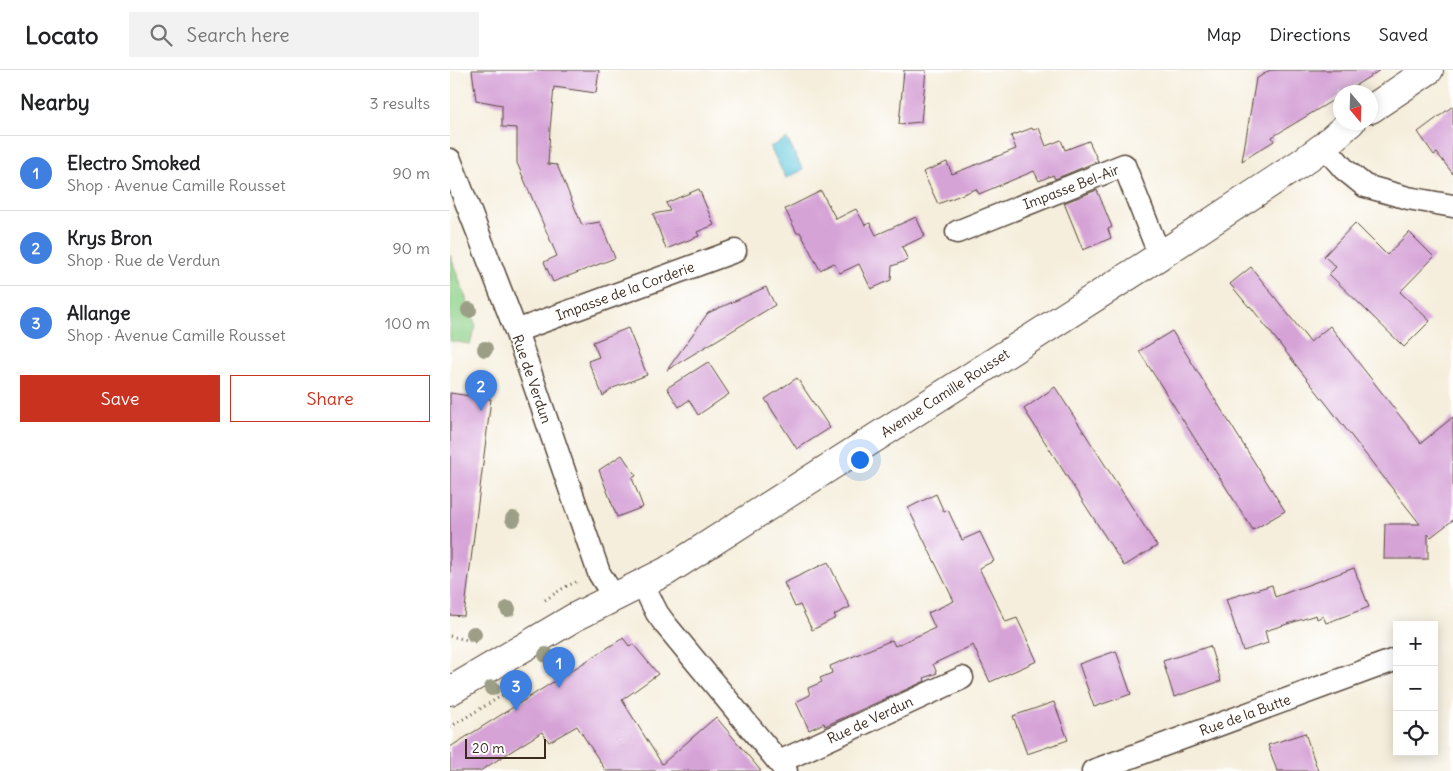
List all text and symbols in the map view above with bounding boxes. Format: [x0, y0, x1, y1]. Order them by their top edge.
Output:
search box [129, 12, 479, 57]
text: Locato [25, 20, 99, 50]
icon: search [147, 21, 175, 49]
text: Search here [187, 23, 290, 47]
text: Map [1206, 23, 1241, 46]
text: Directions [1269, 23, 1351, 46]
text: Saved [1379, 23, 1428, 46]
north arrow [1333, 85, 1378, 130]
text: Nearby [20, 89, 90, 116]
text: 3 results [370, 93, 430, 113]
text: Electro Smoked [67, 151, 200, 175]
street label: Impasse Bel-Air [1020, 160, 1122, 214]
text: 1 [33, 163, 39, 183]
text: 90 m [392, 163, 430, 183]
text: Shop · Avenue Camille Rousset [67, 175, 286, 195]
text: Krys Bron [67, 226, 152, 250]
text: 2 [32, 238, 40, 258]
text: 90 m [392, 238, 430, 258]
text: Shop · Rue de Verdun [67, 250, 220, 270]
street label: Impasse de la Corderie [553, 258, 697, 324]
text: Allange [67, 301, 130, 325]
text: 3 [31, 313, 41, 333]
text: 100 m [385, 313, 430, 333]
text: Shop · Avenue Camille Rousset [67, 325, 286, 345]
street label: Rue de Verdun [508, 332, 556, 426]
street label: Avenue Camille Rousset [877, 345, 1013, 441]
pin: 2 [465, 370, 497, 411]
button: Save [20, 375, 220, 422]
button: Share [230, 375, 430, 422]
your location [847, 447, 873, 473]
map controls [1393, 621, 1438, 756]
button: + [1393, 621, 1438, 666]
pin: 1 [543, 647, 575, 688]
button: − [1393, 666, 1438, 711]
pin: 3 [500, 670, 532, 711]
street label: Rue de la Butte [1197, 690, 1293, 740]
street label: Rue de Verdun [824, 692, 916, 748]
button: locate [1393, 711, 1438, 756]
scale bar [465, 736, 546, 759]
text: 20 m [472, 739, 505, 757]

